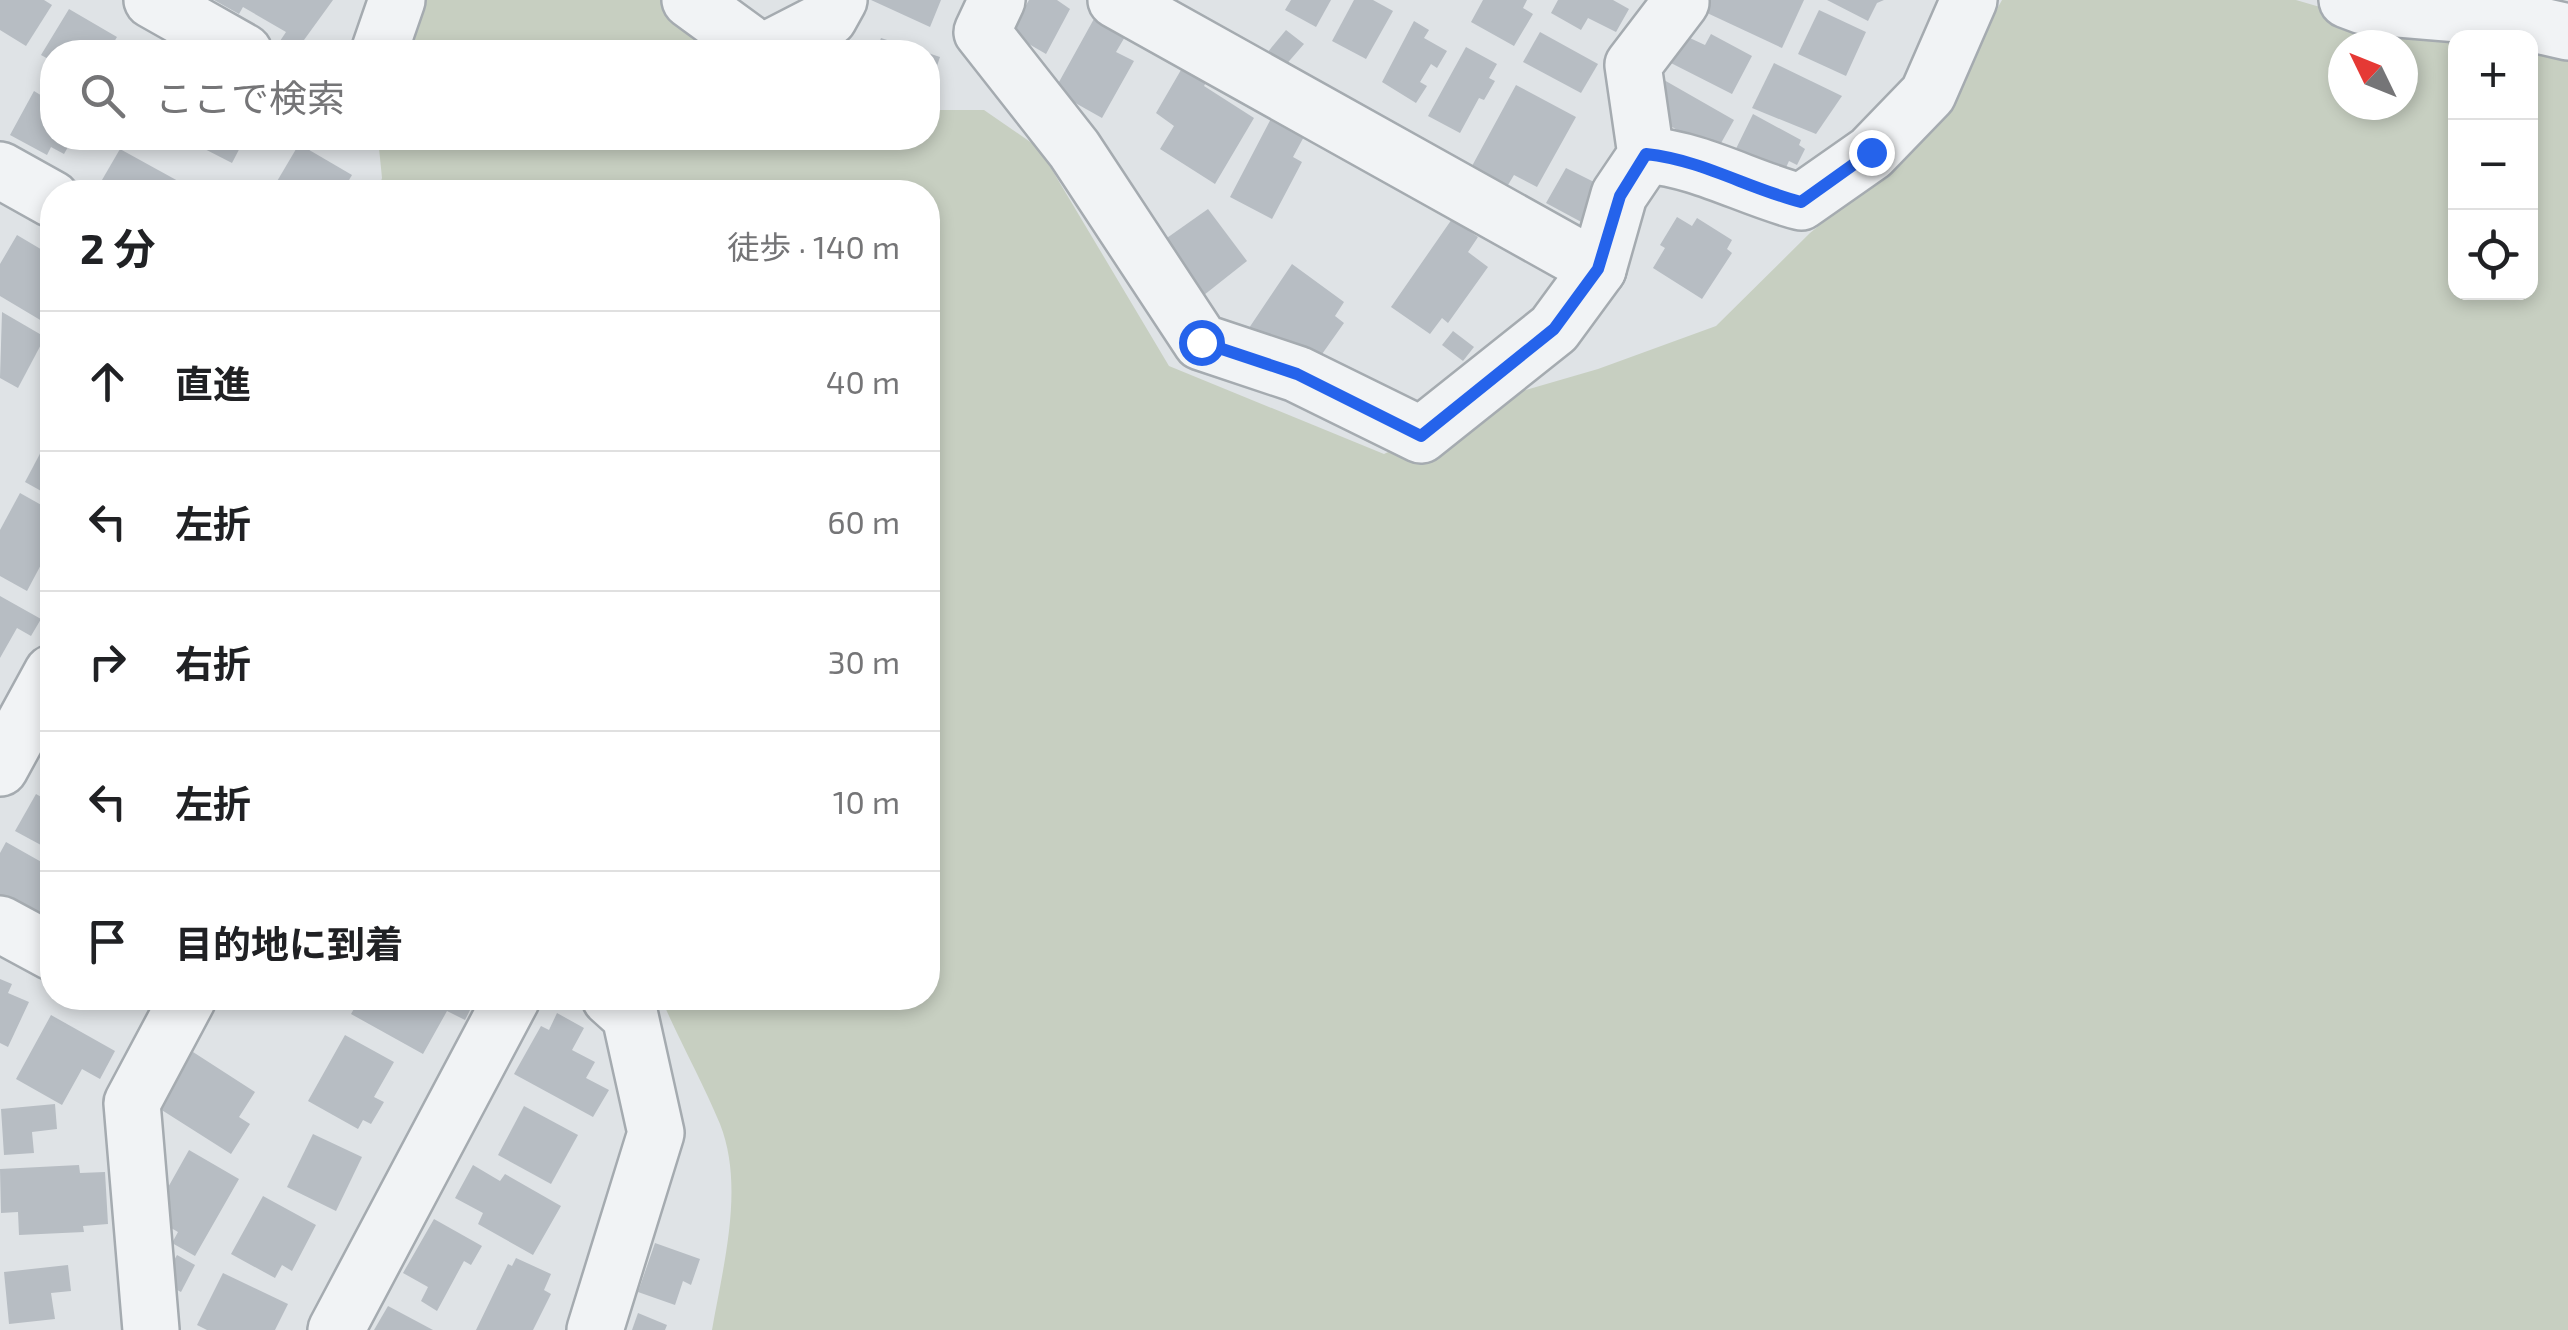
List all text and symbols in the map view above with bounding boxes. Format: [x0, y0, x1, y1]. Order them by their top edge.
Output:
north arrow [2328, 30, 2418, 120]
map controls [2448, 30, 2538, 300]
button: + [2448, 30, 2538, 120]
search box [40, 40, 940, 150]
icon: search [75, 68, 130, 123]
text: ここで検索 [155, 74, 345, 120]
button: − [2448, 120, 2538, 210]
route end [1849, 130, 1895, 176]
button: locate [2448, 210, 2538, 300]
text: 2 分 [80, 222, 155, 272]
text: 徒歩 · 140 m [727, 227, 900, 265]
route start [1179, 320, 1225, 366]
icon: ahead [80, 354, 135, 409]
text: 直進 [175, 360, 251, 406]
text: 40 m [826, 362, 900, 400]
icon: left [80, 494, 135, 549]
text: 左折 [175, 500, 251, 546]
text: 60 m [827, 502, 900, 540]
icon: right [80, 634, 135, 689]
text: 右折 [175, 640, 251, 686]
text: 30 m [828, 642, 900, 680]
icon: left [80, 774, 135, 829]
text: 左折 [175, 780, 251, 826]
text: 10 m [833, 782, 900, 820]
icon: arrive [80, 914, 135, 969]
text: 目的地に到着 [175, 920, 403, 966]

